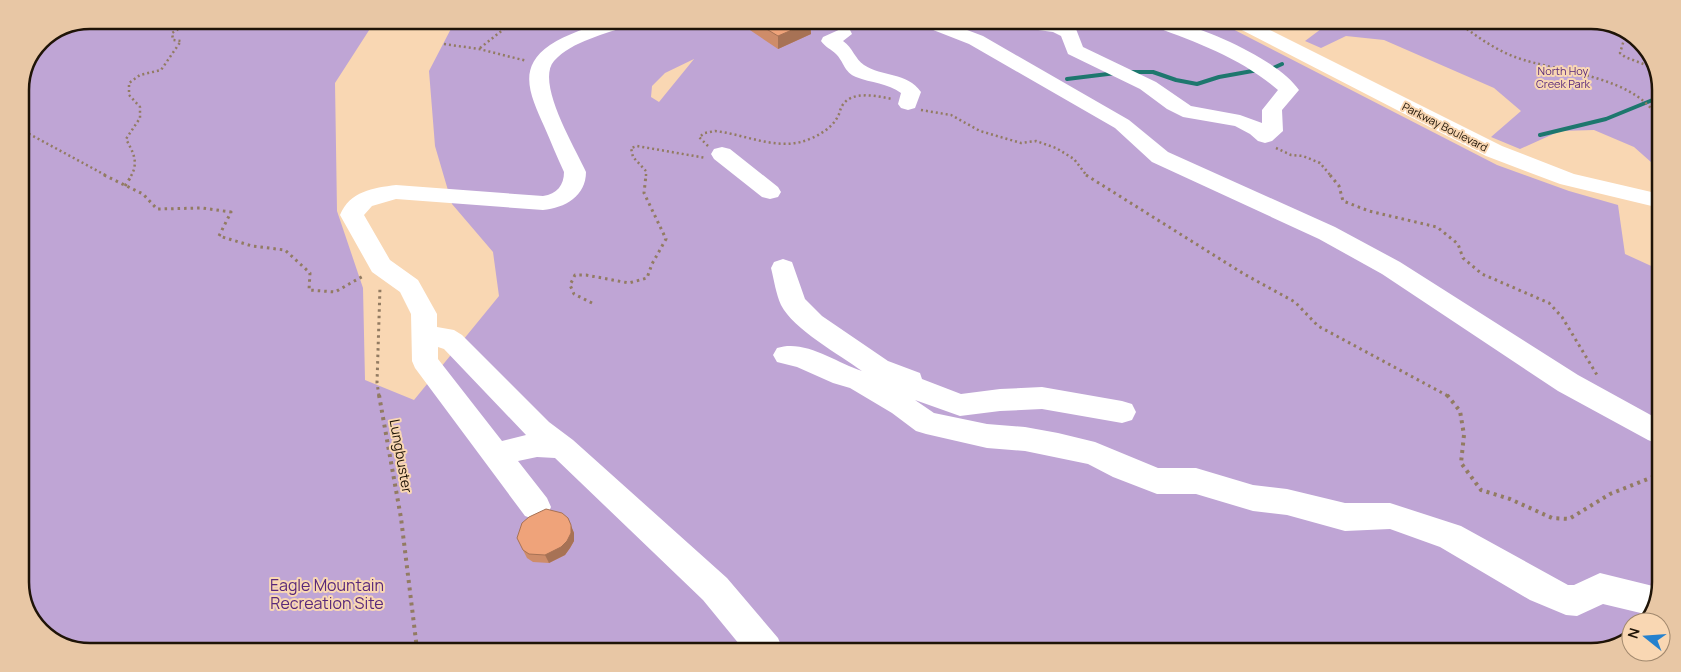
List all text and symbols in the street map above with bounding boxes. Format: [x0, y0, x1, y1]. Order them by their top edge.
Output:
park label: North Hoy Creek Park [1536, 63, 1591, 91]
street label: Parkway Boulevard [1400, 99, 1491, 155]
street label: Lungbuster [386, 418, 417, 494]
park label: Eagle Mountain Recreation Site [270, 574, 384, 614]
north arrow [1621, 612, 1671, 662]
text: N [1623, 625, 1644, 641]

